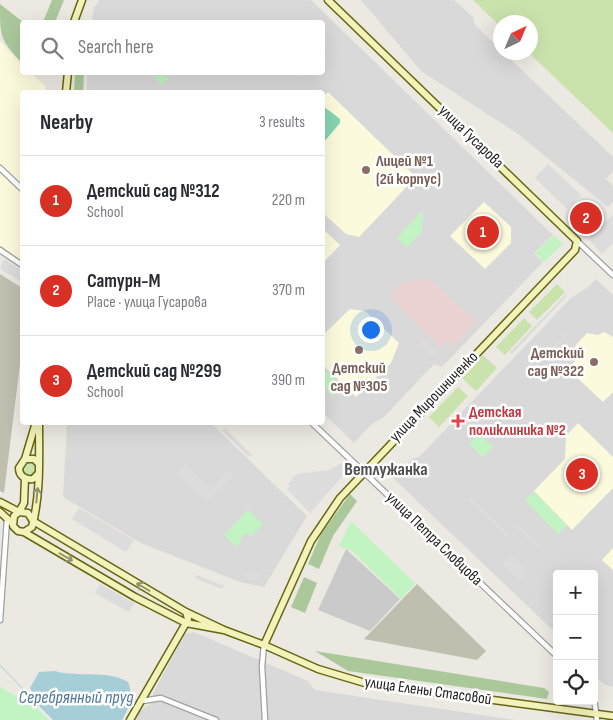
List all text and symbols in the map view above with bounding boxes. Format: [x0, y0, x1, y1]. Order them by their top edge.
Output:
north arrow [493, 15, 538, 60]
search box [20, 20, 325, 75]
icon: search [38, 34, 66, 62]
text: Search here [78, 36, 154, 59]
street label: улица Гусарова [434, 101, 508, 173]
text: Nearby [40, 110, 93, 135]
text: 3 results [259, 113, 305, 132]
place label: Лицей №1 (2й корпус) [375, 152, 441, 189]
marker: Лицей №1 (2й корпус) [360, 164, 372, 176]
text: Детский сад №312 [87, 180, 220, 203]
text: 1 [53, 191, 59, 210]
text: 220 m [272, 191, 305, 210]
pin: 2 [570, 199, 602, 237]
text: School [87, 203, 123, 222]
pin: 1 [467, 213, 499, 251]
text: Сатурн-М [87, 270, 161, 293]
text: 2 [52, 281, 60, 300]
text: 370 m [272, 281, 305, 300]
text: Place · улица Гусарова [87, 293, 207, 312]
your location [358, 317, 384, 343]
marker: Детский сад №305 [353, 344, 365, 356]
place label: Детский сад №322 [528, 344, 584, 381]
street label: улица Мирошниченко [386, 348, 482, 446]
marker: Детский сад №322 [588, 356, 600, 368]
place label: Детский сад №305 [330, 359, 388, 396]
text: Детский сад №299 [87, 360, 222, 383]
text: 3 [52, 371, 60, 390]
text: 390 m [271, 371, 305, 390]
text: School [87, 383, 123, 402]
place label: Детская поликлиника №2 [469, 403, 566, 440]
marker: Детская поликлиника №2 [451, 414, 465, 428]
pin: 3 [566, 455, 598, 493]
district label: Ветлужанка [344, 459, 428, 480]
one-way arrow [32, 487, 42, 503]
street label: улица Петра Словцова [382, 488, 486, 590]
one-way arrow [58, 553, 72, 563]
map controls [553, 570, 598, 705]
button: + [553, 570, 598, 615]
one-way arrow [137, 582, 151, 592]
button: − [553, 615, 598, 660]
button: locate [553, 660, 598, 705]
street label: улица Елены Стасовой [363, 673, 493, 709]
water label: Серебрянный пруд [18, 687, 134, 708]

